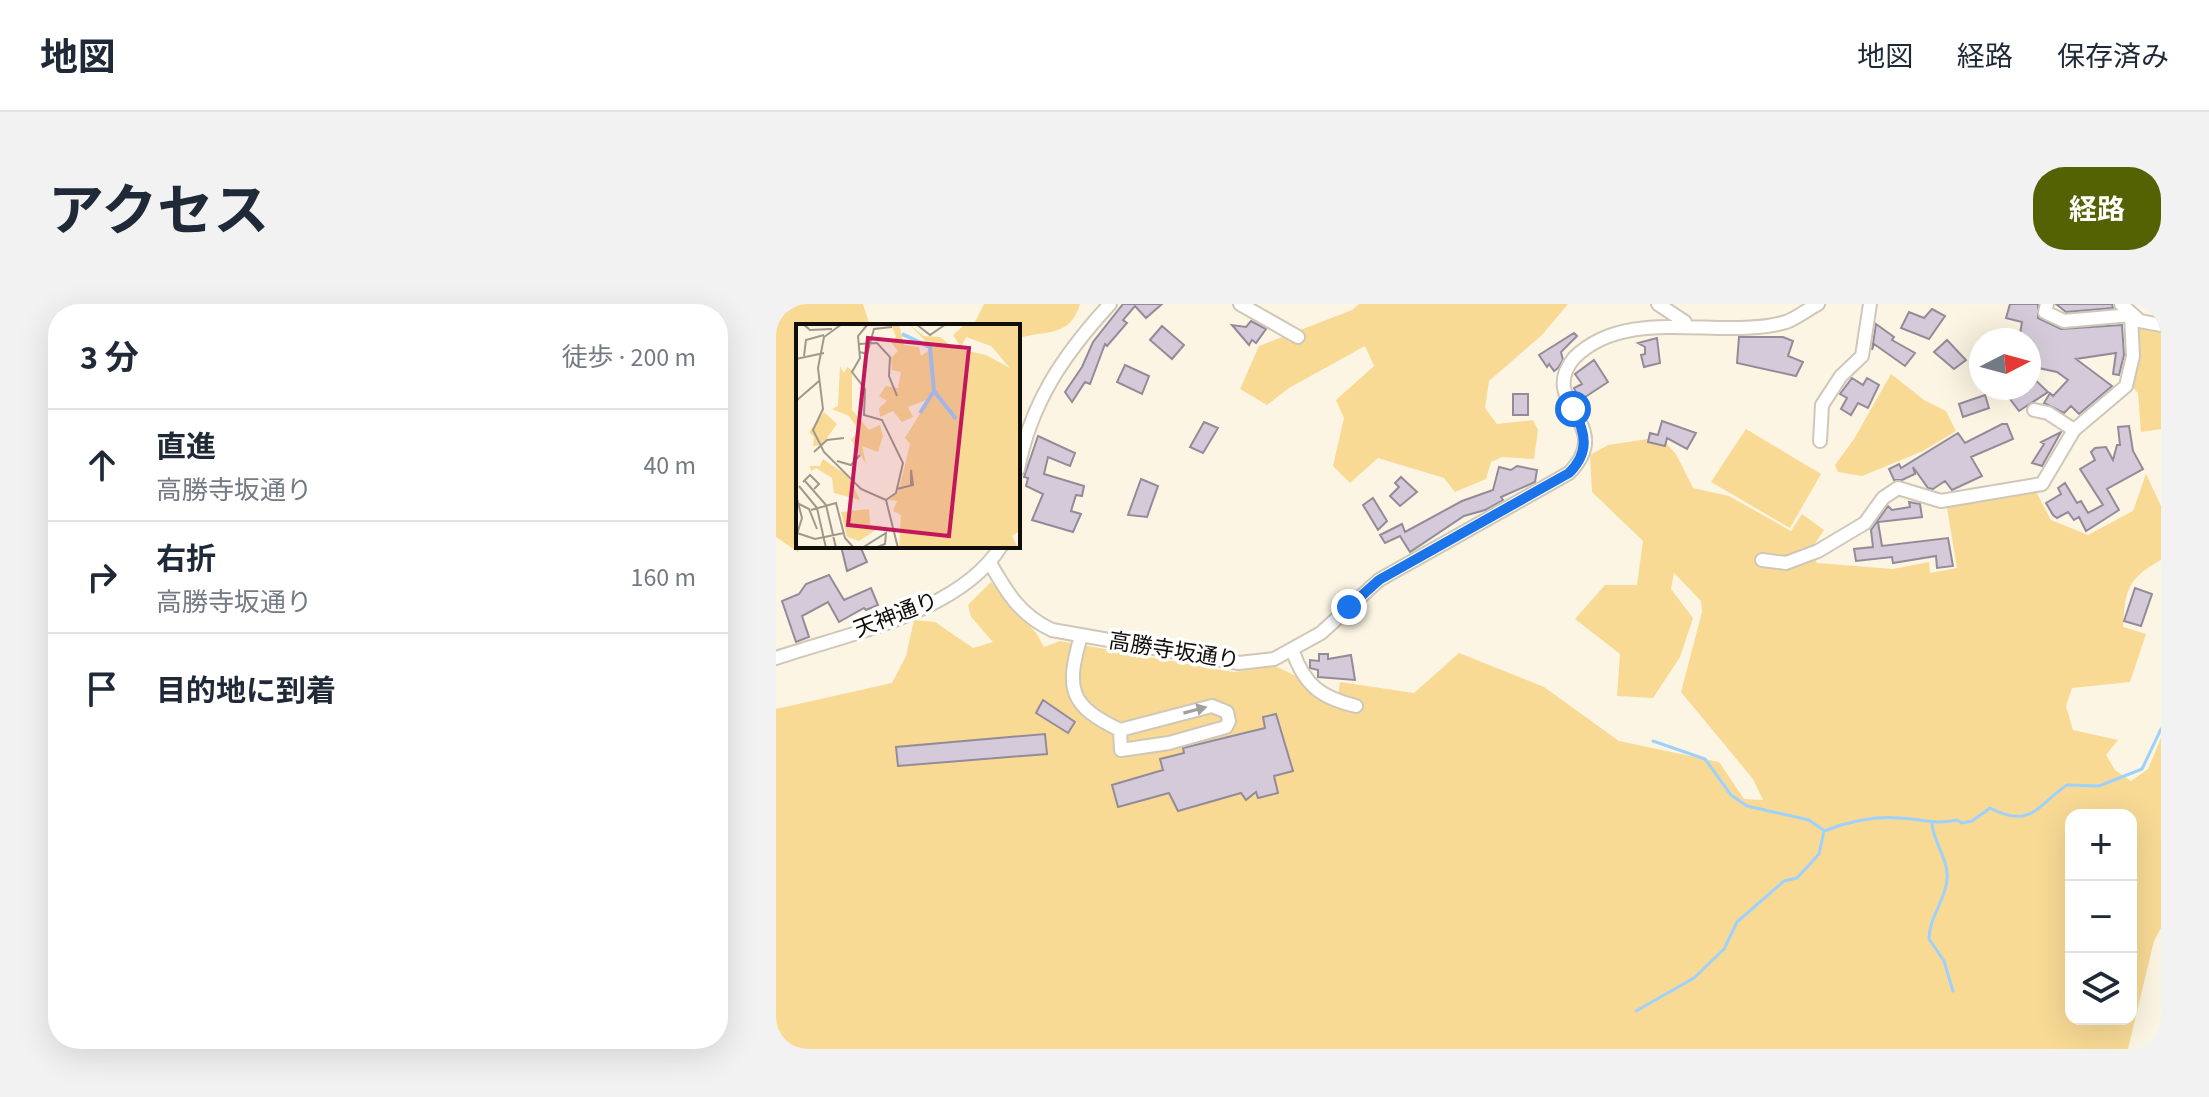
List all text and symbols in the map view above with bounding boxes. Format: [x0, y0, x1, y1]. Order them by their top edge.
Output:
text: 地図 [40, 31, 116, 85]
text: 地図 [1857, 37, 1913, 77]
text: 経路 [1957, 37, 2013, 77]
text: 保存済み [2057, 37, 2169, 77]
button: 経路 [2033, 167, 2161, 250]
text: アクセス [48, 173, 269, 252]
inset map [796, 324, 1020, 548]
north arrow [1969, 328, 2041, 400]
text: 3 分 [80, 334, 139, 383]
text: 徒歩 · 200 m [562, 339, 696, 376]
route start [1555, 391, 1591, 427]
text: 直進 [156, 426, 216, 469]
icon: ahead [80, 443, 124, 487]
text: 40 m [643, 447, 696, 484]
text: 高勝寺坂通り [156, 472, 312, 509]
text: 右折 [156, 538, 216, 581]
icon: right [80, 555, 124, 599]
text: 160 m [630, 559, 696, 596]
text: 高勝寺坂通り [156, 584, 312, 621]
street label: 天神通り [849, 584, 943, 646]
route end [1331, 589, 1367, 625]
street label: 高勝寺坂通り [1106, 625, 1242, 677]
icon: arrive [80, 667, 124, 711]
text: 目的地に到着 [156, 670, 336, 713]
one-way arrow [1183, 704, 1208, 716]
map controls [2065, 809, 2137, 1025]
button: + [2065, 809, 2137, 881]
button: − [2065, 881, 2137, 953]
button: layers [2065, 953, 2137, 1025]

